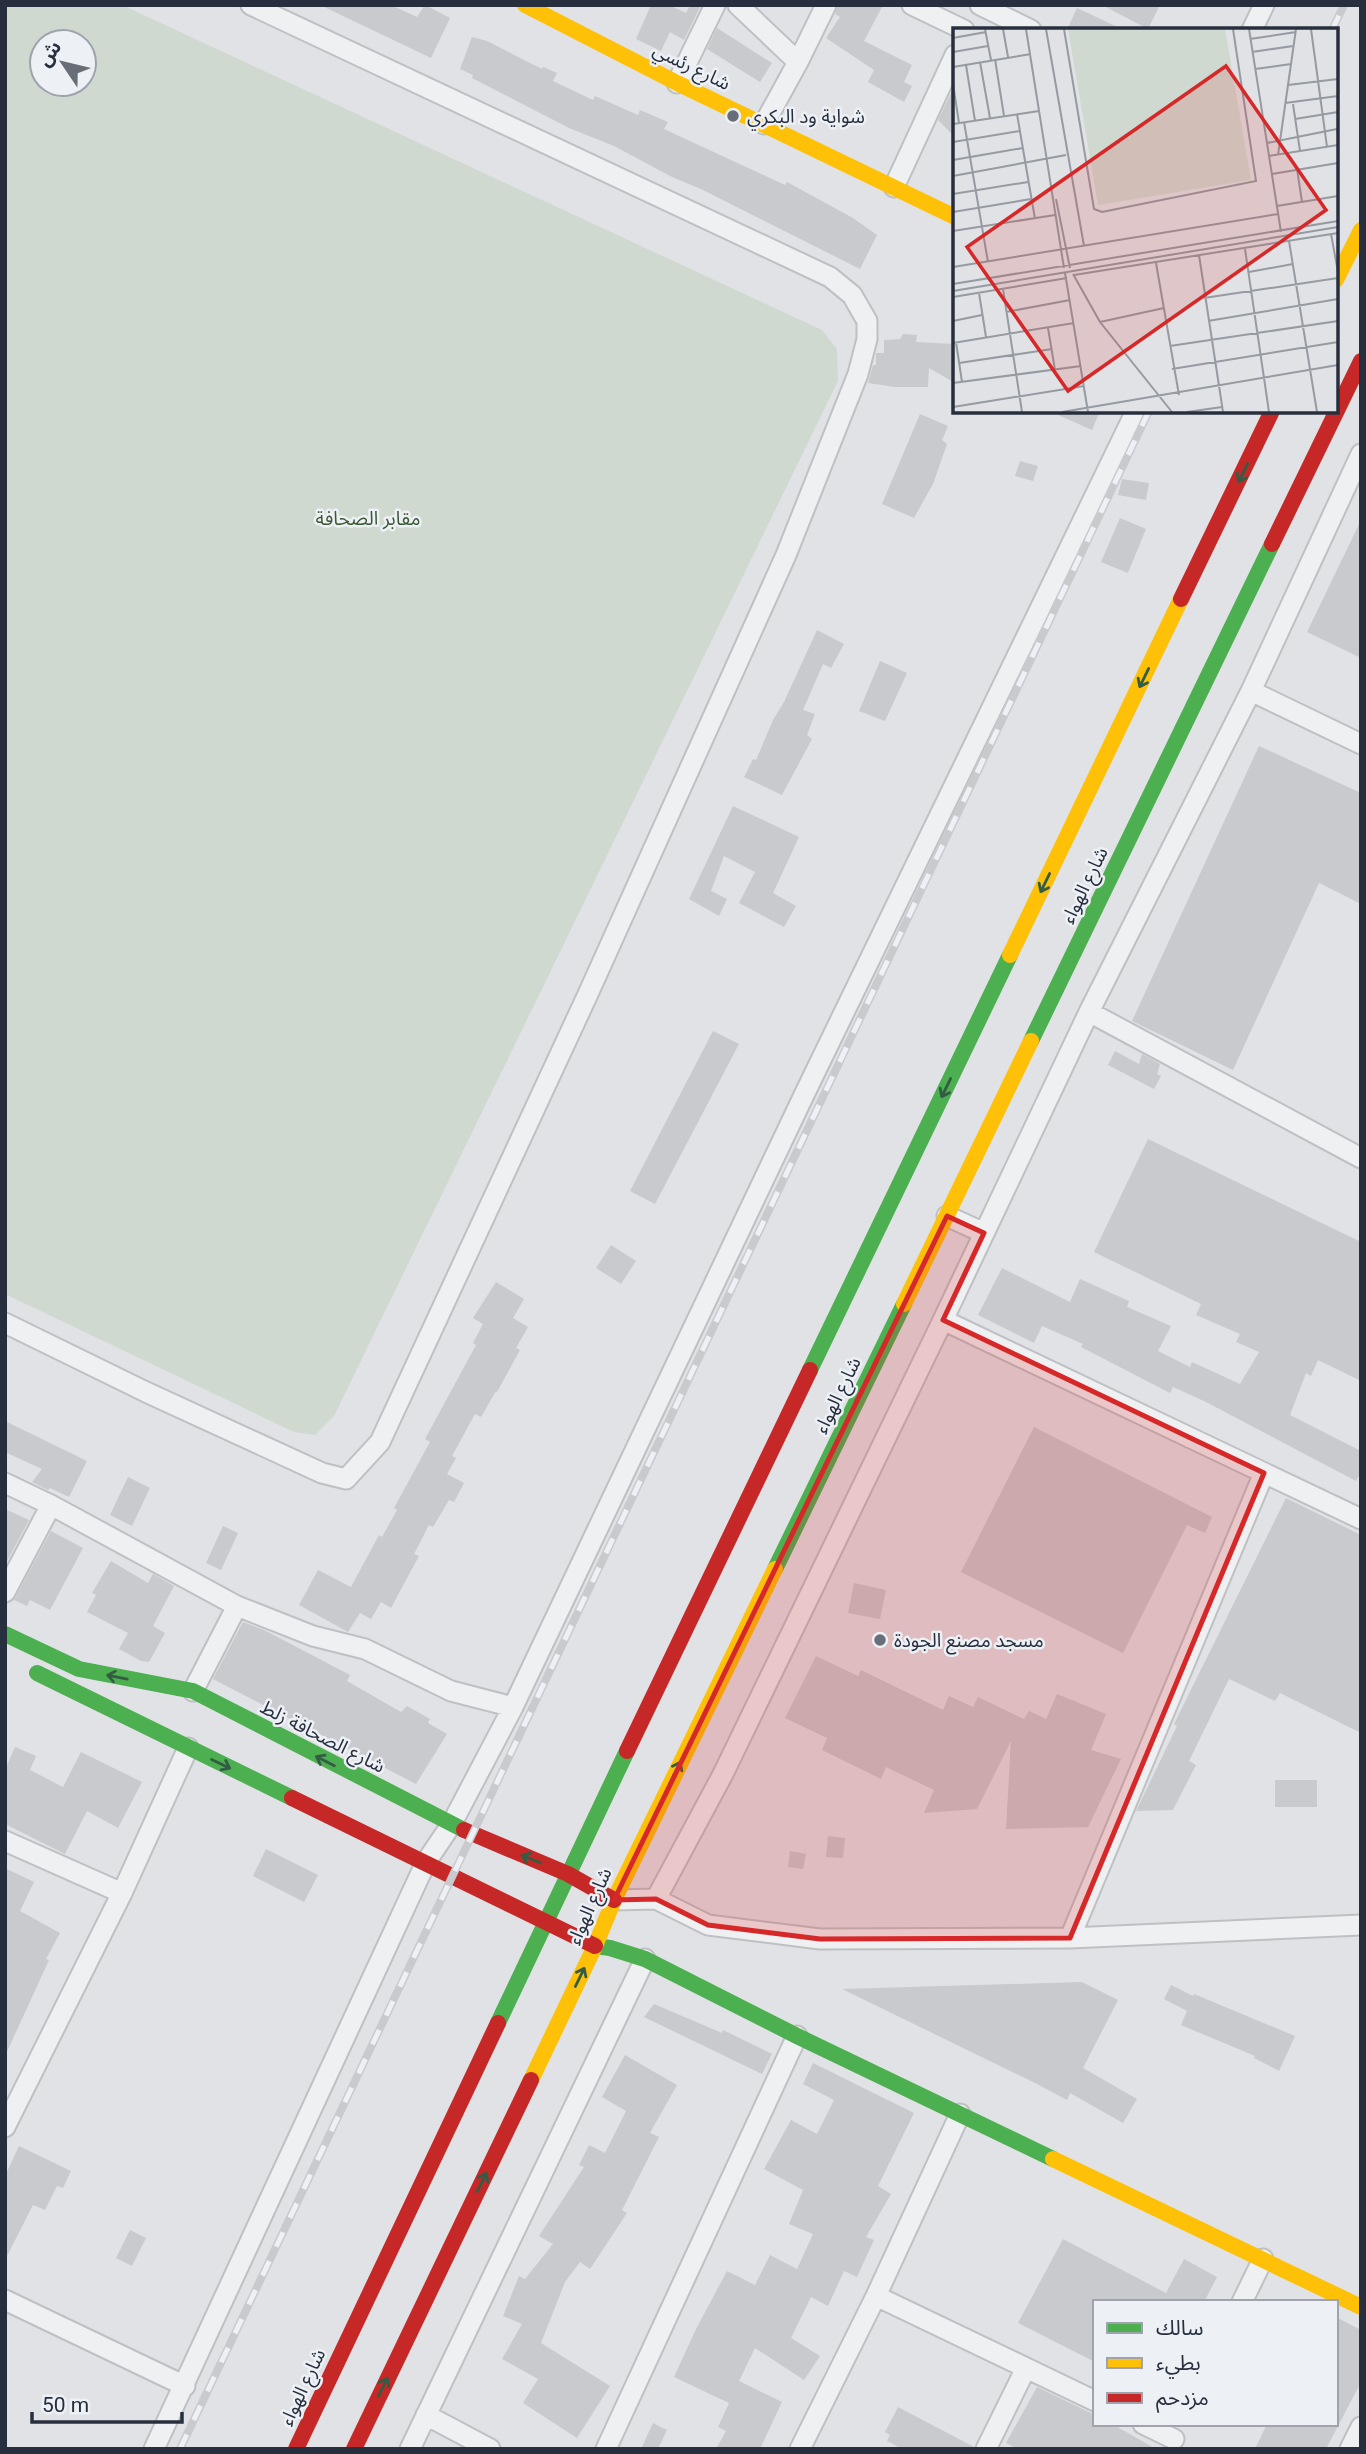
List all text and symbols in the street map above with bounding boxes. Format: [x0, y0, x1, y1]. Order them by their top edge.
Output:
north arrow [28, 28, 98, 98]
inset map [953, 28, 1338, 413]
text: ش [33, 36, 66, 71]
street label: شارع رئسي [648, 38, 734, 98]
place label: شواية ود البكري [747, 105, 865, 131]
marker: شواية ود البكري [725, 108, 741, 124]
one-way arrow [1235, 462, 1249, 483]
park label: مقابر الصحافة [315, 507, 421, 530]
one-way arrow [1137, 667, 1150, 688]
street label: شارع الهواء [1056, 843, 1115, 928]
one-way arrow [1038, 872, 1052, 893]
one-way arrow [939, 1077, 953, 1098]
street label: شارع الهواء [809, 1353, 868, 1438]
place label: مسجد مصنع الجودة [894, 1629, 1044, 1655]
marker: مسجد مصنع الجودة [872, 1632, 888, 1648]
one-way arrow [106, 1669, 129, 1683]
street label: شارع الصحافة زلط [256, 1695, 389, 1779]
one-way arrow [315, 1754, 336, 1768]
one-way arrow [210, 1757, 231, 1771]
one-way arrow [670, 1761, 684, 1782]
one-way arrow [520, 1851, 542, 1864]
street label: شارع الهواء [562, 1864, 618, 1949]
one-way arrow [574, 1967, 587, 1988]
one-way arrow [475, 2172, 489, 2193]
legend [1093, 2300, 1338, 2426]
text: سالك [1156, 2316, 1203, 2340]
street label: شارع الهواء [275, 2345, 332, 2430]
text: بطيء [1156, 2351, 1201, 2379]
one-way arrow [377, 2377, 390, 2398]
scale bar [32, 2380, 182, 2424]
text: مزدحم [1156, 2386, 1209, 2413]
text: 50 m [42, 2393, 89, 2417]

